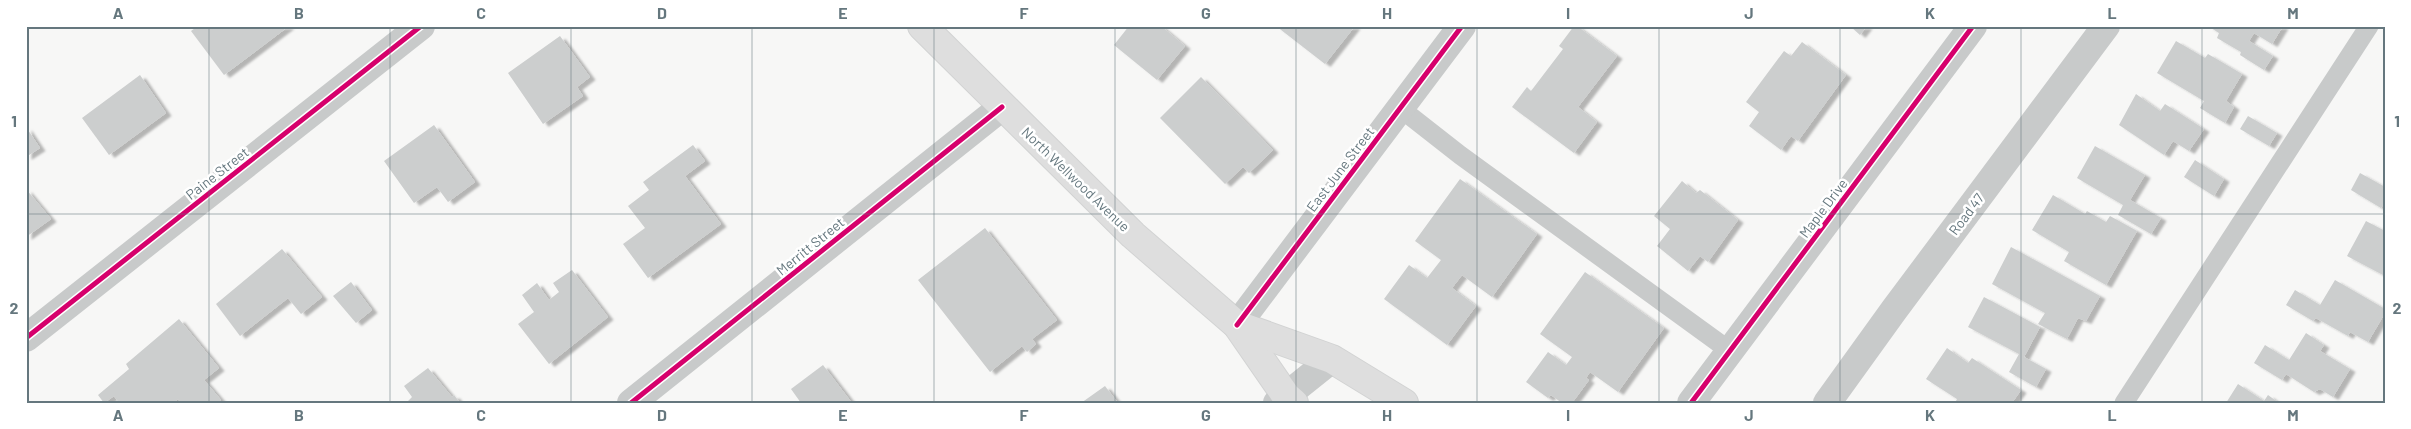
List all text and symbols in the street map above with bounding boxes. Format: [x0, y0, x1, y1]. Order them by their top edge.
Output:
text: A [113, 3, 124, 22]
text: B [294, 3, 304, 22]
text: C [476, 3, 486, 22]
text: D [657, 3, 667, 22]
text: E [838, 3, 848, 22]
text: F [1020, 3, 1029, 22]
text: G [1201, 3, 1211, 22]
text: H [1382, 3, 1392, 22]
text: I [1566, 3, 1570, 22]
text: J [1744, 3, 1754, 22]
text: K [1925, 3, 1935, 22]
text: L [2107, 3, 2117, 22]
text: M [2287, 3, 2299, 22]
text: 1 [11, 111, 17, 130]
text: 1 [2394, 111, 2400, 130]
street label: North Wellwood Avenue [1019, 123, 1133, 235]
street label: East June Street [1303, 123, 1377, 215]
street label: Paine Street [182, 143, 252, 203]
street label: Maple Drive [1795, 175, 1851, 241]
street label: Road 47 [1945, 190, 1987, 238]
street label: Merritt Street [773, 213, 847, 279]
text: 2 [10, 298, 19, 317]
text: 2 [2393, 298, 2402, 317]
text: A [113, 405, 124, 424]
text: B [294, 405, 304, 424]
text: C [476, 405, 486, 424]
text: D [657, 405, 667, 424]
text: E [838, 405, 848, 424]
text: F [1020, 405, 1029, 424]
text: G [1201, 405, 1211, 424]
text: H [1382, 405, 1392, 424]
text: I [1566, 405, 1570, 424]
text: J [1744, 405, 1754, 424]
text: K [1925, 405, 1935, 424]
text: L [2107, 405, 2117, 424]
text: M [2287, 405, 2299, 424]

